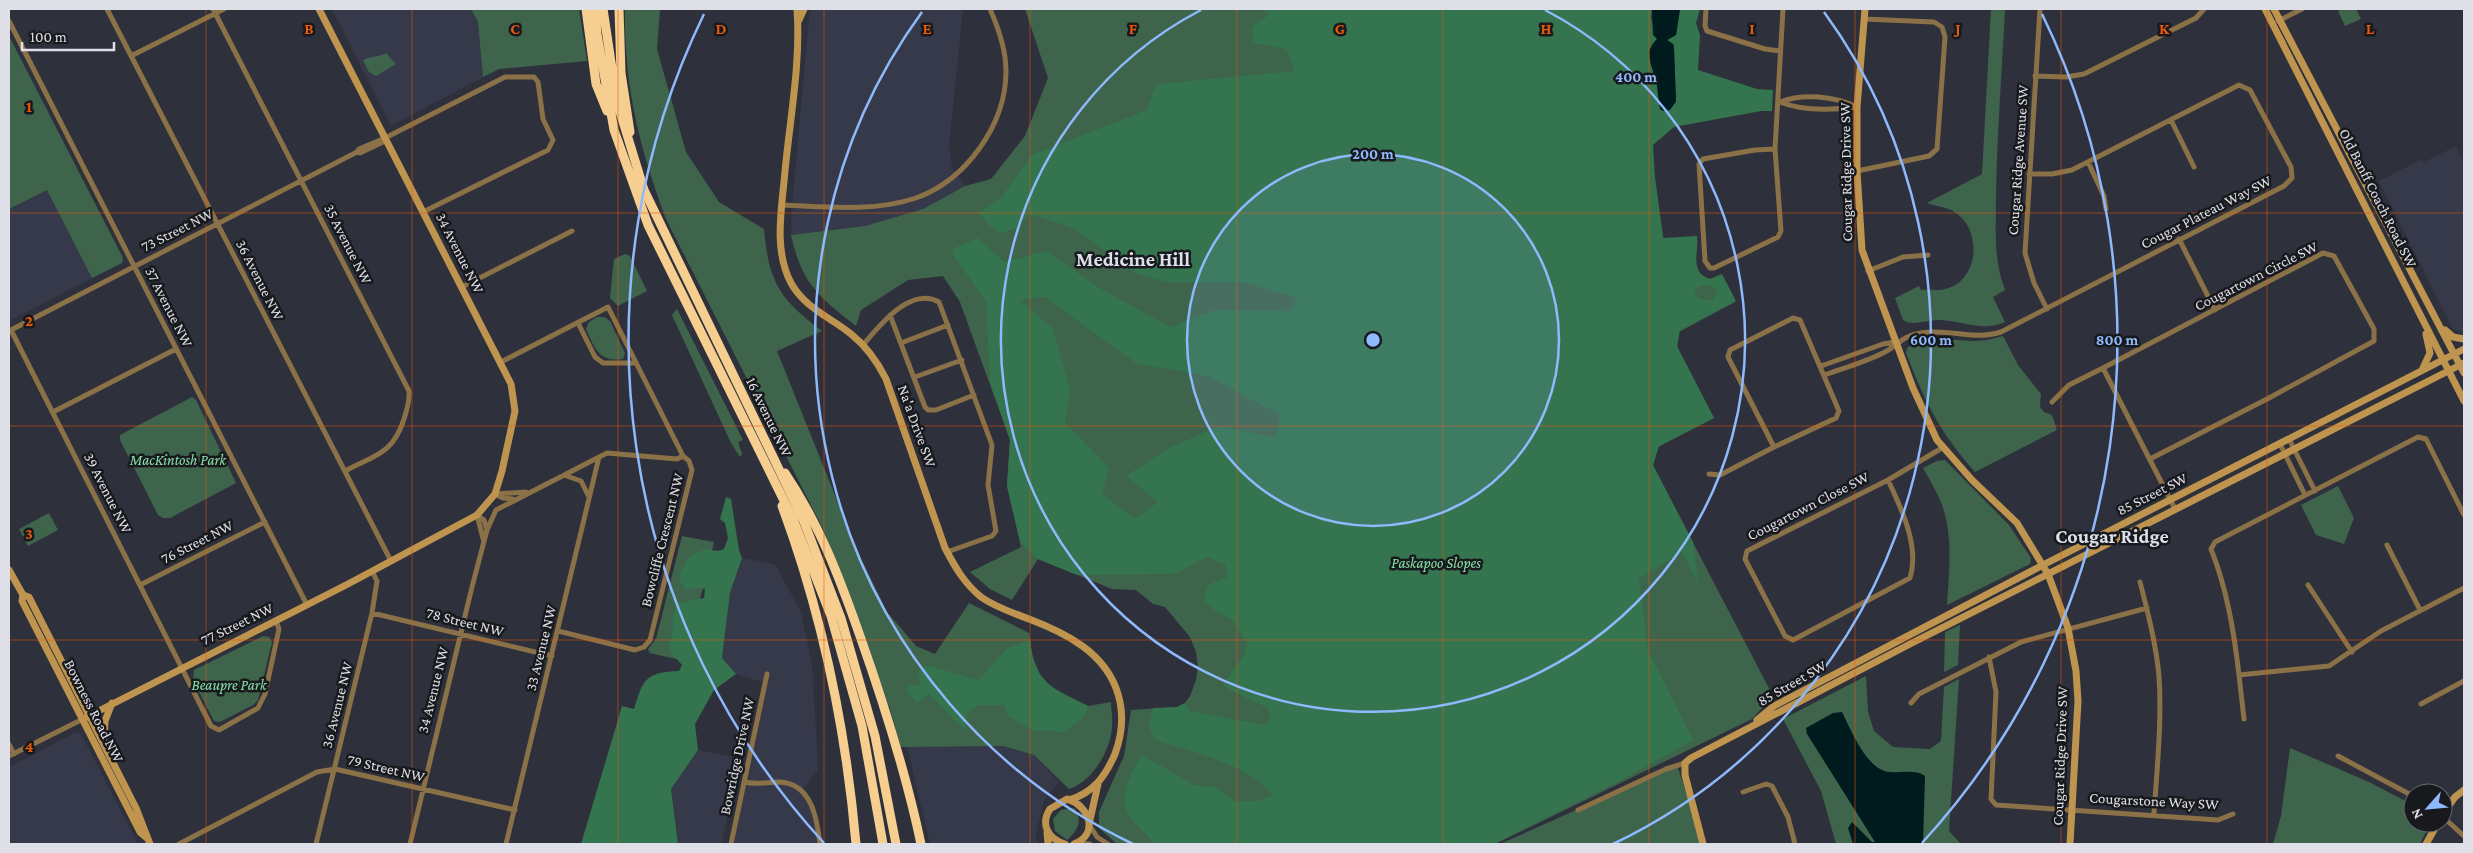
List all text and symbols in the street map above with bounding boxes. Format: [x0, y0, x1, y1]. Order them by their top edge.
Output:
scale bar [22, 20, 115, 52]
text: B [304, 20, 314, 37]
text: C [510, 20, 520, 37]
text: D [715, 20, 727, 37]
text: E [922, 20, 932, 37]
text: F [1129, 20, 1138, 37]
text: G [1335, 20, 1345, 37]
text: H [1541, 20, 1552, 37]
text: I [1749, 20, 1755, 37]
text: J [1953, 20, 1961, 37]
text: K [2159, 20, 2170, 37]
text: L [2366, 20, 2375, 37]
text: 100 m [30, 29, 67, 45]
text: 400 m [1615, 69, 1657, 85]
street label: Cougar Ridge Avenue SW [2005, 84, 2032, 236]
text: 1 [26, 98, 32, 115]
street label: Cougar Ridge Drive SW [1837, 102, 1856, 242]
street label: Old Banff Coach Road SW [2336, 126, 2420, 270]
text: 200 m [1352, 146, 1394, 162]
street label: Cougar Plateau Way SW [2138, 172, 2275, 253]
street label: 35 Avenue NW [321, 201, 375, 287]
street label: 73 Street NW [138, 205, 216, 255]
street label: 34 Avenue NW [433, 210, 487, 296]
street label: 36 Avenue NW [233, 237, 287, 323]
street label: Cougartown Circle SW [2192, 238, 2321, 315]
district label: Medicine Hill [1076, 248, 1190, 270]
street label: 37 Avenue NW [142, 264, 196, 350]
text: 2 [25, 312, 33, 329]
centre of rings [1364, 331, 1382, 349]
text: 600 m [1910, 332, 1952, 348]
text: 800 m [2096, 332, 2139, 348]
street label: 16 Avenue NW [743, 375, 795, 459]
street label: Na'a Drive SW [895, 383, 939, 469]
street label: 39 Avenue NW [81, 450, 135, 536]
park label: MacKintosh Park [129, 452, 228, 468]
street label: Cougartown Close SW [1745, 468, 1872, 544]
street label: 85 Street SW [2114, 469, 2190, 518]
street label: Bowcliffe Crescent NW [638, 471, 686, 609]
street label: 76 Street NW [158, 517, 236, 567]
text: 3 [25, 525, 33, 542]
district label: Cougar Ridge [2055, 525, 2169, 547]
park label: Paskapoo Slopes [1391, 555, 1481, 572]
street label: 77 Street NW [198, 600, 276, 648]
street label: 33 Avenue NW [523, 603, 559, 692]
street label: 78 Street NW [425, 605, 506, 639]
street label: 34 Avenue NW [415, 645, 451, 735]
street label: Bowness Road NW [61, 657, 127, 765]
street label: 85 Street SW [1755, 657, 1829, 709]
street label: 36 Avenue NW [319, 660, 355, 750]
park label: Beaupre Park [191, 677, 268, 694]
street label: Cougar Ridge Drive SW [2050, 686, 2071, 826]
street label: Bowridge Drive NW [717, 696, 758, 816]
text: 4 [25, 738, 34, 755]
street label: 79 Street NW [346, 751, 426, 785]
north arrow [2403, 783, 2453, 833]
street label: Cougarstone Way SW [2089, 790, 2219, 813]
text: N [2407, 806, 2426, 822]

